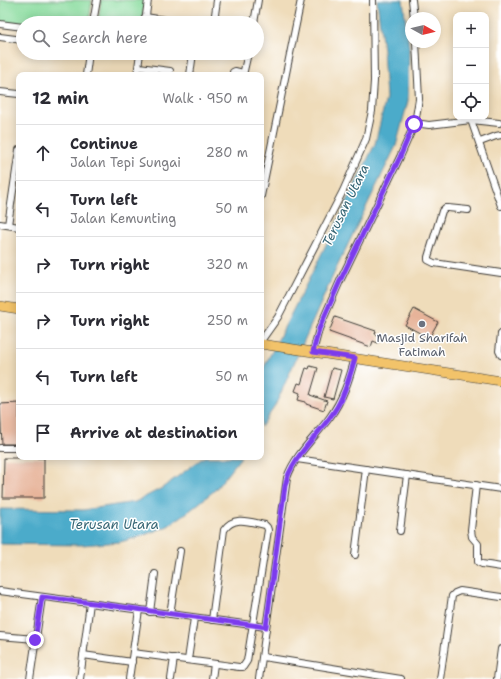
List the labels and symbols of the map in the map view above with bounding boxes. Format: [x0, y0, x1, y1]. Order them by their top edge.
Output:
north arrow [405, 12, 441, 48]
route start [405, 115, 423, 133]
water label: Terusan Utara [318, 161, 373, 249]
marker: Masjid Sharifah Fatimah [417, 319, 427, 329]
place label: Masjid Sharifah Fatimah [376, 330, 468, 360]
water label: Terusan Utara [69, 516, 159, 533]
route end [26, 631, 44, 649]

